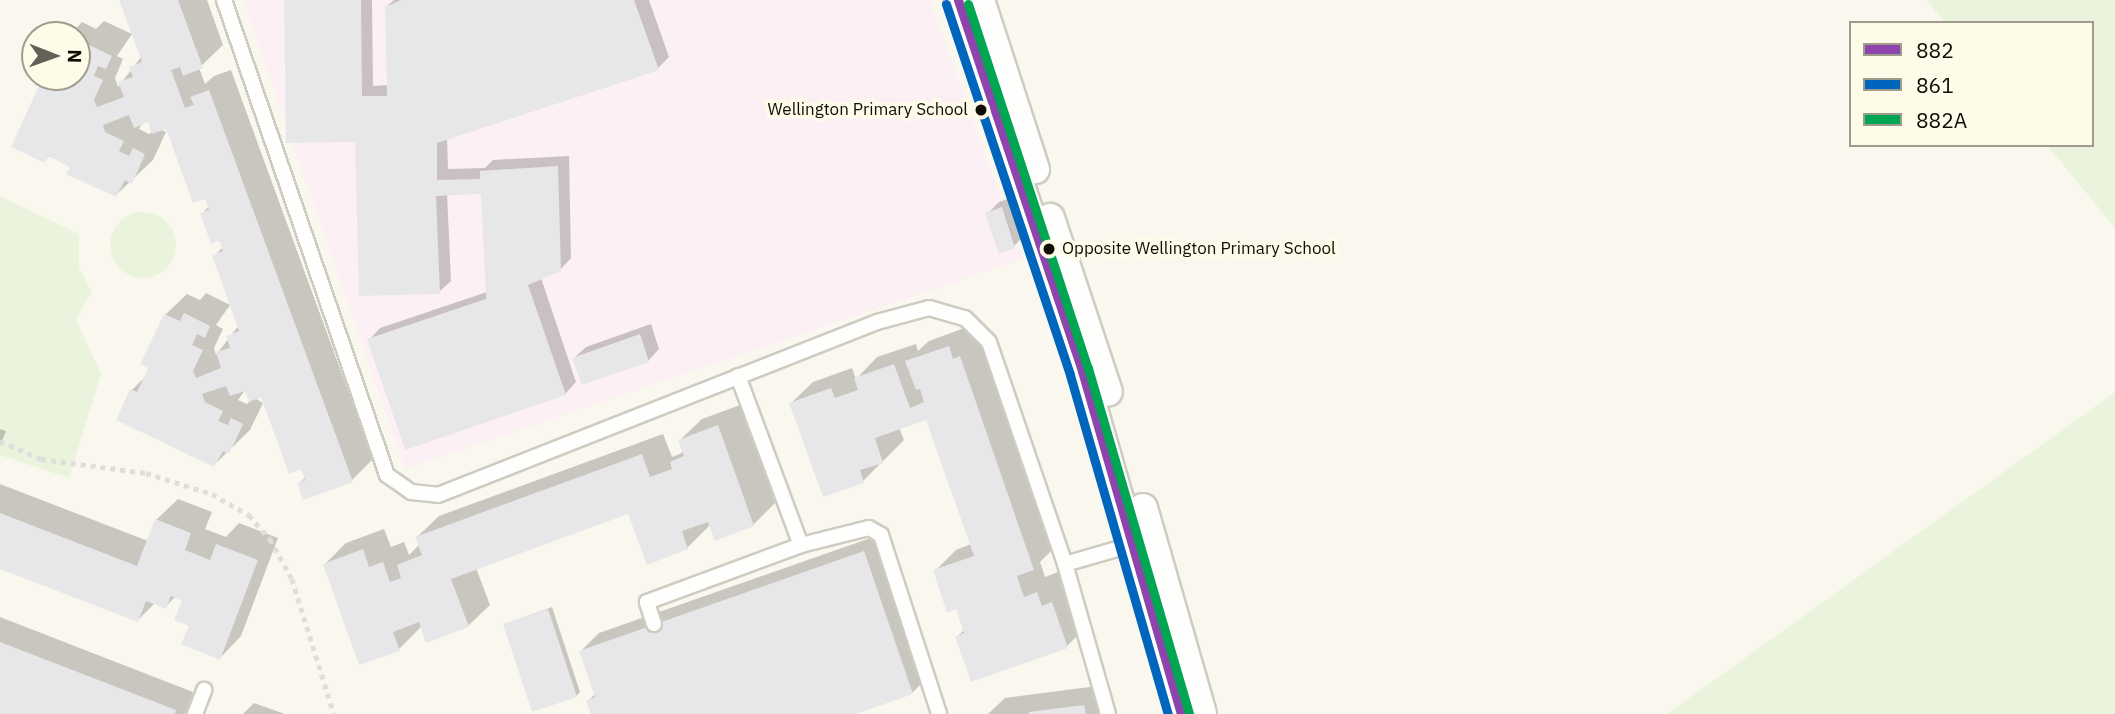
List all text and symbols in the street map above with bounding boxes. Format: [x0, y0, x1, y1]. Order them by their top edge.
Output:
north arrow [21, 21, 91, 91]
legend [1849, 21, 2094, 147]
text: 882 [1916, 36, 1954, 64]
text: N [63, 49, 87, 63]
text: 861 [1916, 71, 1954, 99]
place label: Wellington Primary School [767, 100, 968, 120]
marker: Wellington Primary School [974, 103, 988, 117]
text: 882A [1916, 106, 1967, 134]
place label: Opposite Wellington Primary School [1062, 239, 1336, 259]
marker: Opposite Wellington Primary School [1042, 242, 1056, 256]

